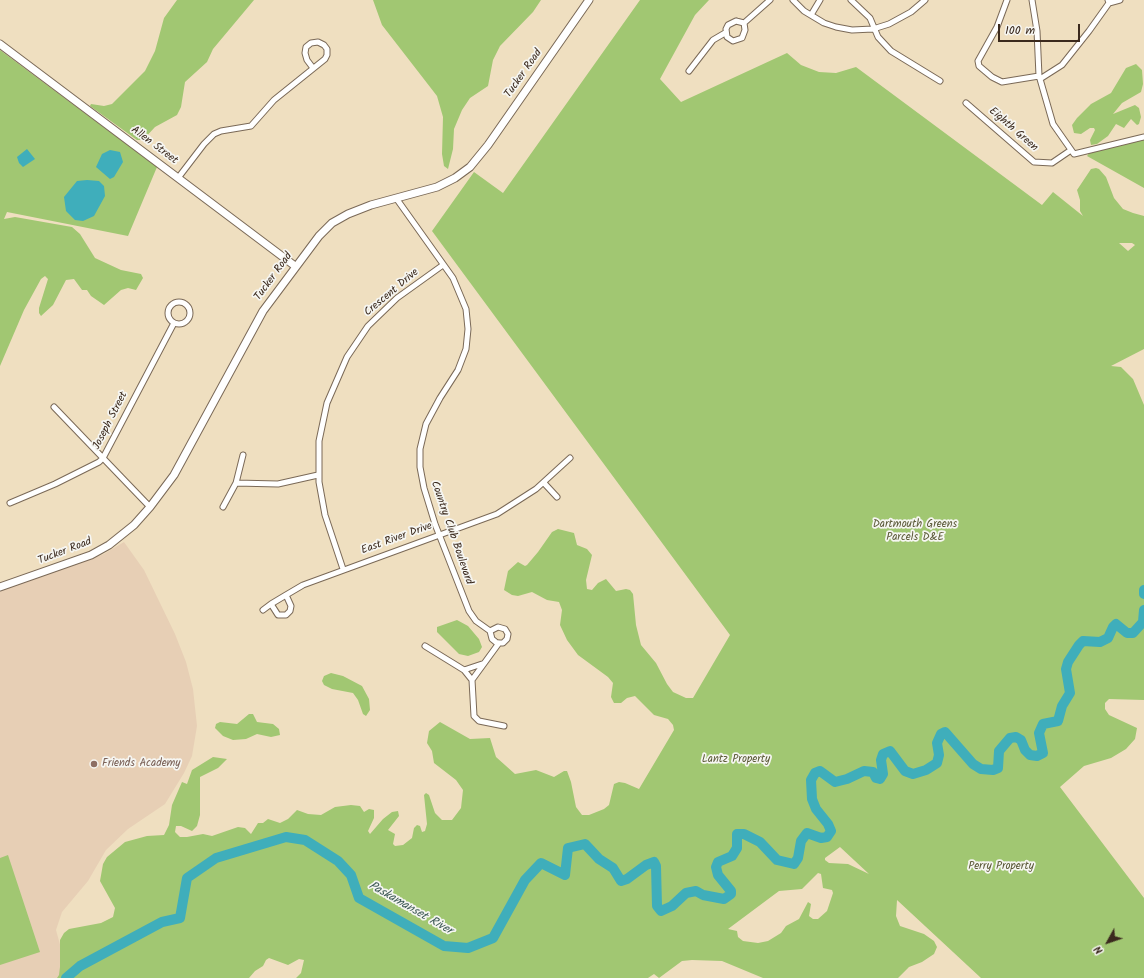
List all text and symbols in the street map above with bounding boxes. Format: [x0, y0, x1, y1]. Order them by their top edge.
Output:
scale bar [1000, 16, 1082, 42]
text: 100 m [1005, 21, 1035, 40]
street label: Tucker Road [502, 47, 546, 101]
street label: Eighth Green [986, 105, 1040, 155]
street label: Allen Street [128, 124, 180, 168]
street label: Tucker Road [252, 250, 296, 304]
street label: Crescent Drive [362, 266, 422, 320]
street label: Joseph Street [91, 390, 131, 452]
street label: Country Club Boulevard [427, 479, 475, 587]
park label: Dartmouth Greens Parcels D&E [873, 518, 957, 544]
street label: East River Drive [360, 520, 434, 558]
street label: Tucker Road [36, 536, 94, 568]
park label: Lantz Property [702, 753, 770, 767]
place label: Friends Academy [102, 757, 181, 771]
marker: Friends Academy [89, 759, 99, 769]
park label: Perry Property [968, 860, 1034, 874]
water label: Paskamanset River [366, 879, 454, 939]
north arrow [1088, 922, 1128, 962]
text: N [1090, 941, 1108, 958]

